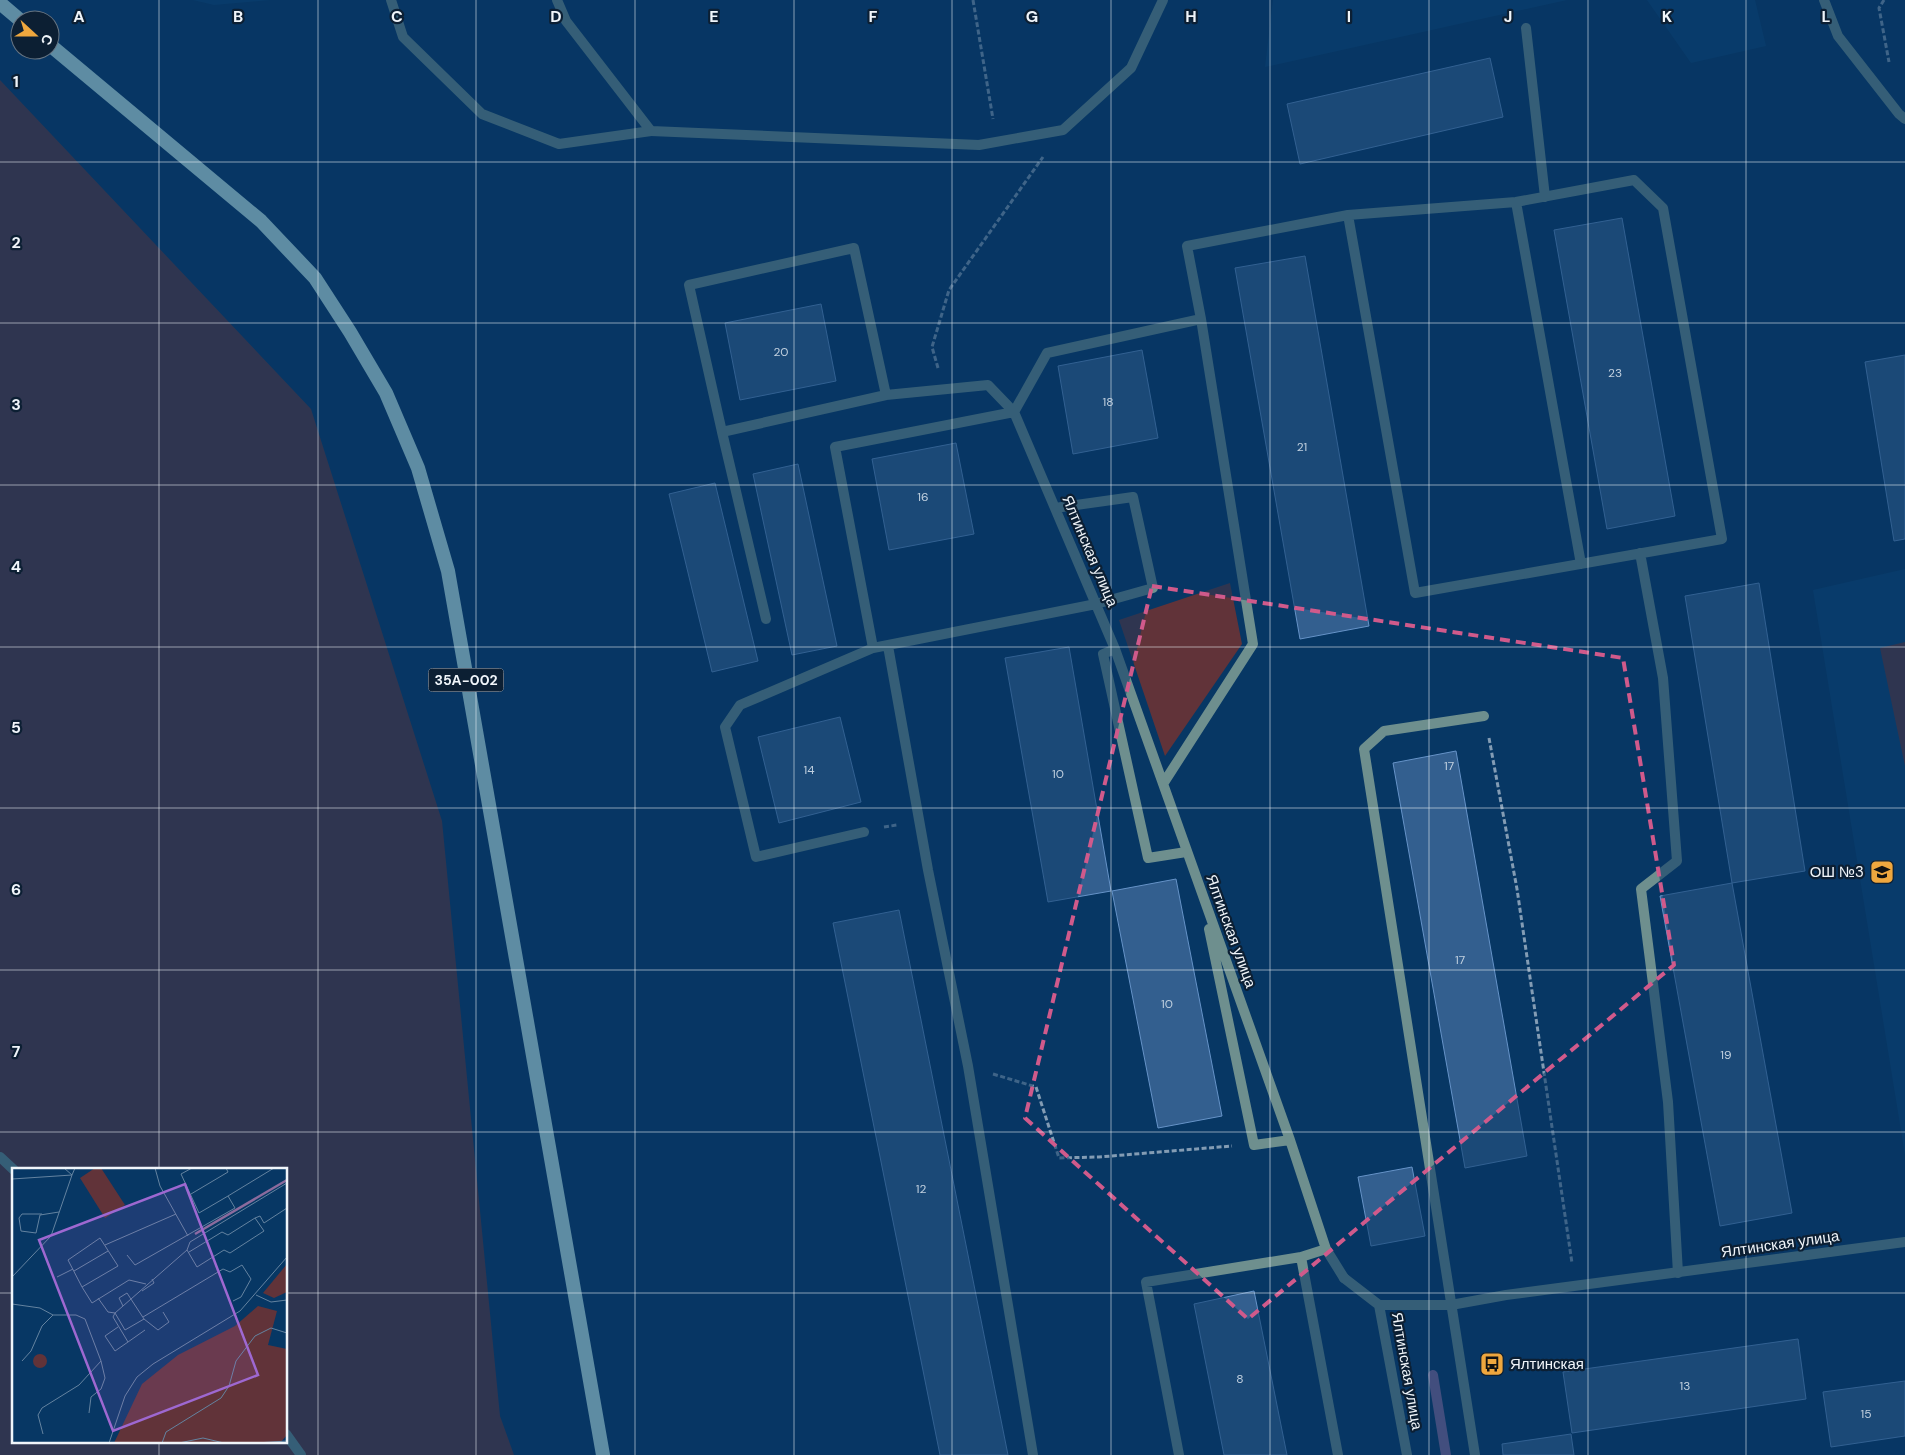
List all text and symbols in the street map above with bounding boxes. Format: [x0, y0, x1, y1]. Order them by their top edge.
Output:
text: A [73, 6, 85, 27]
text: B [233, 6, 243, 27]
text: C [391, 6, 403, 27]
text: D [550, 6, 562, 27]
text: E [709, 6, 719, 27]
text: F [869, 6, 878, 27]
text: G [1026, 6, 1038, 27]
text: H [1185, 6, 1197, 27]
text: I [1347, 6, 1351, 27]
text: J [1504, 6, 1512, 27]
text: K [1662, 6, 1673, 27]
text: L [1822, 6, 1831, 27]
north arrow [10, 10, 60, 60]
text: С [37, 32, 57, 48]
text: 1 [13, 71, 19, 92]
text: 2 [11, 232, 21, 253]
house number: 20 [773, 344, 789, 360]
house number: 23 [1608, 365, 1622, 381]
text: 3 [11, 394, 21, 415]
house number: 18 [1102, 394, 1114, 410]
house number: 21 [1297, 439, 1307, 455]
house number: 16 [917, 489, 929, 505]
street label: Ялтинская улица [1058, 492, 1123, 610]
text: 4 [11, 556, 21, 577]
road number: 35А-002 [428, 668, 504, 692]
text: 5 [11, 717, 21, 738]
house number: 17 [1444, 758, 1454, 774]
house number: 14 [803, 762, 815, 778]
house number: 10 [1052, 766, 1064, 782]
school or university icon: ОШ №3 [1869, 859, 1895, 885]
place label: ОШ №3 [1810, 862, 1864, 882]
street label: Ялтинская улица [1201, 872, 1261, 991]
text: 6 [11, 879, 21, 900]
house number: 17 [1455, 952, 1465, 968]
house number: 10 [1161, 996, 1173, 1012]
text: 7 [12, 1041, 21, 1062]
house number: 19 [1720, 1047, 1732, 1063]
inset map [12, 1168, 288, 1442]
house number: 12 [916, 1181, 926, 1197]
street label: Ялтинская улица [1720, 1226, 1841, 1262]
street label: Ялтинская улица [1387, 1311, 1427, 1432]
bus stop icon: Ялтинская [1479, 1351, 1505, 1377]
place label: Ялтинская [1510, 1354, 1584, 1374]
house number: 8 [1236, 1371, 1244, 1387]
house number: 13 [1680, 1378, 1690, 1394]
house number: 15 [1860, 1406, 1872, 1422]

